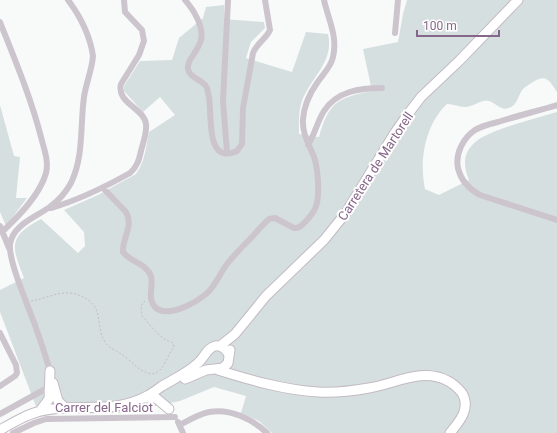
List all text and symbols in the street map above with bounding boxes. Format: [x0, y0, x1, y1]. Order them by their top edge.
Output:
scale bar [417, 12, 499, 38]
text: 100 m [423, 19, 457, 33]
street label: Carretera de Martorell [335, 109, 416, 223]
street label: Carrer del Falciot [55, 400, 153, 415]

